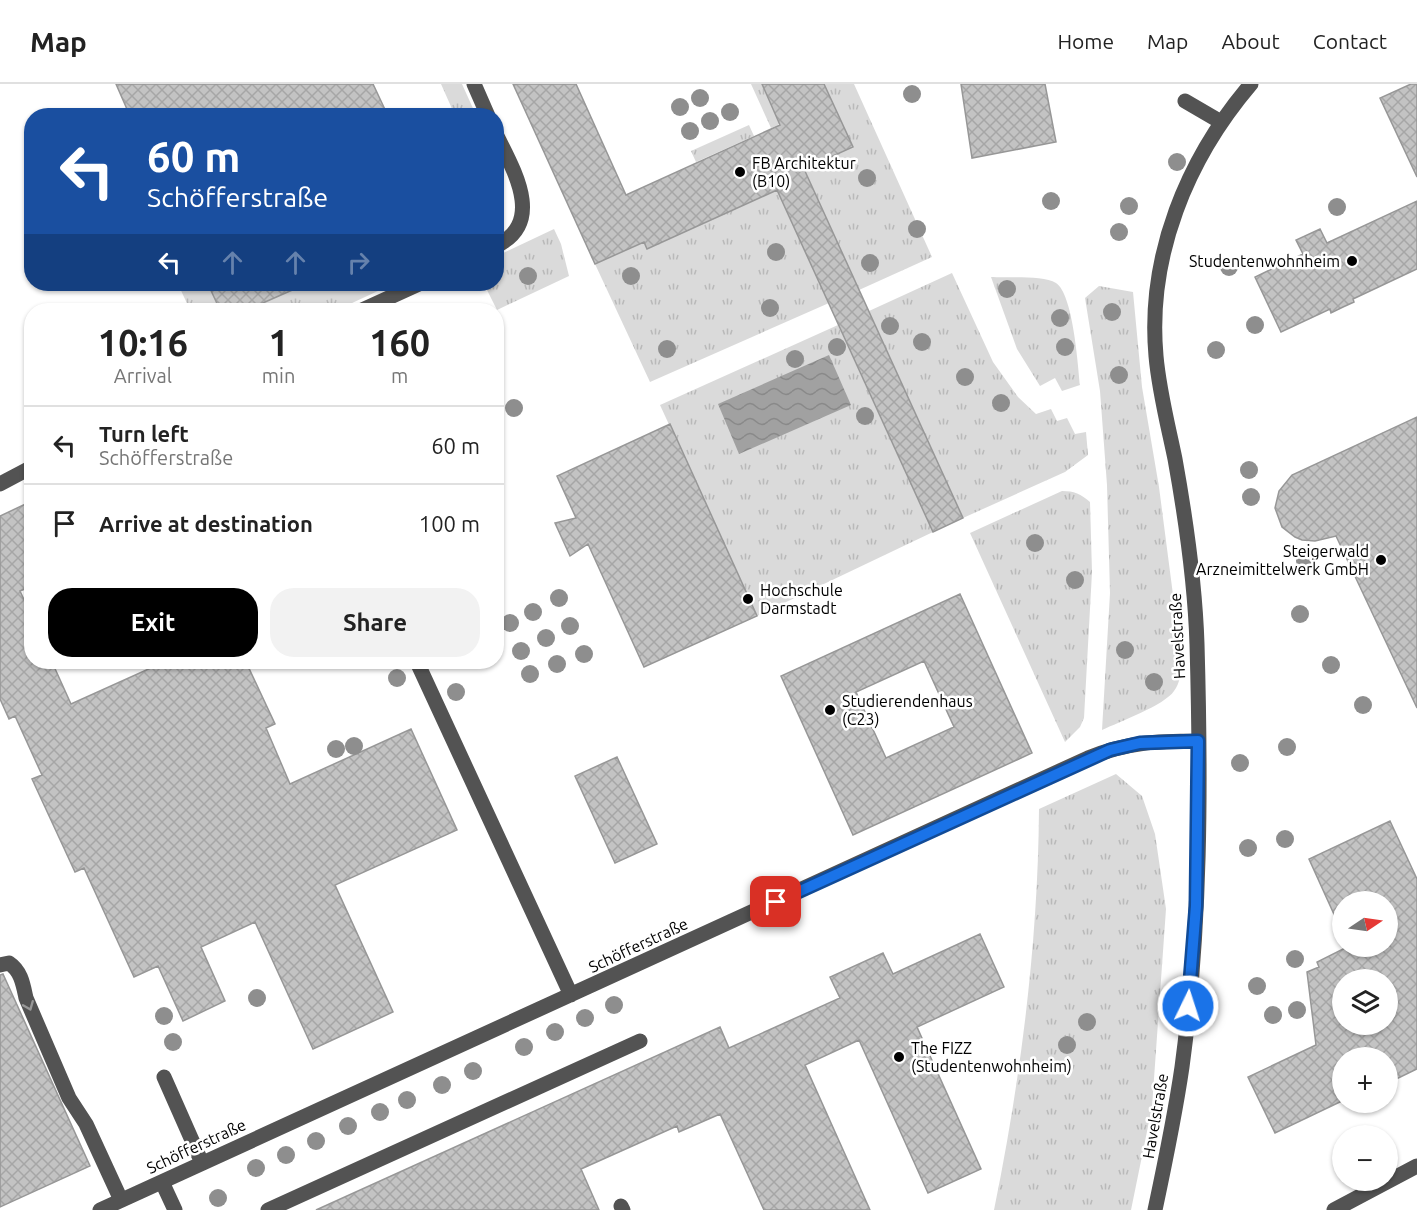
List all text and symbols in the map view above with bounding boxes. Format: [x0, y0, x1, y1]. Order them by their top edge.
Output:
text: Map [30, 26, 87, 57]
text: Home [1057, 29, 1114, 53]
text: Map [1147, 29, 1188, 53]
text: About [1221, 29, 1280, 53]
text: Contact [1313, 29, 1387, 53]
icon: left [48, 132, 126, 210]
text: 60 m [147, 133, 241, 180]
place label: FB Architektur (B10) [752, 154, 856, 191]
marker: FB Architektur (B10) [733, 165, 747, 179]
text: Schöfferstraße [147, 182, 328, 212]
icon: left [153, 246, 186, 279]
icon: ahead [216, 246, 249, 279]
icon: ahead [279, 246, 312, 279]
icon: right [342, 246, 375, 279]
place label: Studentenwohnheim [1189, 252, 1340, 270]
marker: Studentenwohnheim [1345, 254, 1359, 268]
text: 10:16 [98, 322, 188, 363]
text: 1 [268, 322, 289, 363]
text: 160 [369, 322, 430, 363]
text: Arrival [114, 364, 172, 387]
text: min [262, 364, 295, 387]
text: m [391, 364, 408, 387]
text: Turn left [99, 421, 189, 446]
icon: left [48, 429, 81, 462]
text: 60 m [431, 433, 480, 458]
text: Schöfferstraße [99, 446, 233, 469]
icon: arrive [48, 507, 81, 540]
text: Arrive at destination [99, 511, 313, 536]
text: 100 m [419, 511, 480, 536]
place label: Steigerwald Arzneimittelwerk GmbH [1196, 542, 1369, 578]
marker: Steigerwald Arzneimittelwerk GmbH [1374, 553, 1388, 567]
place label: Hochschule Darmstadt [760, 581, 843, 617]
button: Exit [48, 588, 258, 657]
button: Share [270, 588, 480, 657]
marker: Hochschule Darmstadt [741, 592, 755, 606]
street label: Havelstraße [1166, 593, 1188, 679]
place label: Studierendenhaus (C23) [842, 692, 973, 729]
marker: Studierendenhaus (C23) [823, 703, 837, 717]
pin [750, 876, 801, 927]
icon: arrive [759, 885, 792, 918]
north arrow [1332, 891, 1398, 957]
map controls [1332, 891, 1398, 1191]
street label: Schöfferstraße [586, 914, 690, 976]
button: layers [1332, 969, 1398, 1035]
position arrow [1156, 974, 1220, 1038]
one-way arrow [22, 1000, 35, 1010]
place label: The FIZZ (Studentenwohnheim) [911, 1039, 1072, 1076]
button: + [1332, 1047, 1398, 1113]
marker: The FIZZ (Studentenwohnheim) [892, 1050, 906, 1064]
street label: Havelstraße [1139, 1072, 1171, 1160]
street label: Schöfferstraße [144, 1115, 248, 1177]
button: − [1332, 1125, 1398, 1191]

